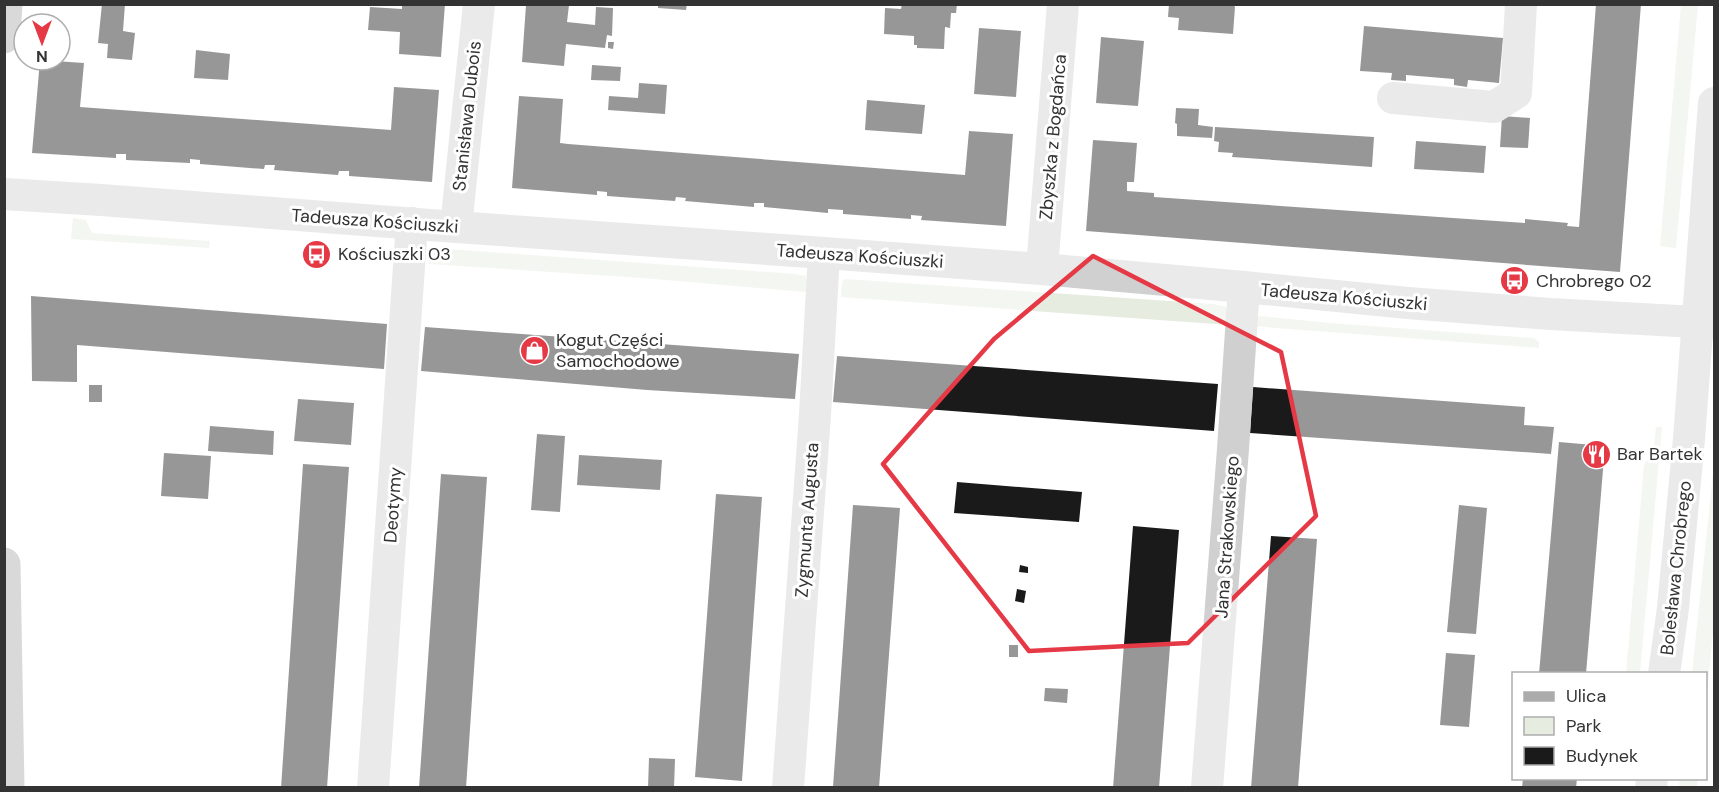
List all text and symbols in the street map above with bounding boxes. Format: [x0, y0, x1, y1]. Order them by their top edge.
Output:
north arrow [12, 12, 72, 72]
street label: Stanisława Dubois [447, 40, 487, 192]
text: N [36, 46, 48, 67]
street label: Zbyszka z Bogdańca [1034, 53, 1072, 221]
street label: Tadeusza Kościuszki [291, 203, 459, 239]
bus stop icon: Kościuszki 03 [301, 238, 333, 270]
street label: Tadeusza Kościuszki [776, 238, 944, 274]
place label: Kościuszki 03 [338, 242, 451, 266]
bus stop icon: Chrobrego 02 [1499, 265, 1531, 297]
place label: Chrobrego 02 [1536, 269, 1652, 293]
street label: Tadeusza Kościuszki [1260, 278, 1428, 316]
place label: Kogut Części Samochodowe [556, 328, 680, 373]
shop icon: Kogut Części Samochodowe [519, 334, 551, 366]
restaurant icon: Bar Bartek [1580, 438, 1612, 470]
street label: Zygmunta Augusta [790, 442, 824, 598]
place label: Bar Bartek [1617, 442, 1703, 466]
street label: Jana Strakowskiego [1209, 455, 1245, 619]
street label: Deotymy [378, 466, 408, 544]
street label: Bolesława Chrobrego [1655, 480, 1697, 656]
legend [1512, 672, 1707, 780]
text: Ulica [1566, 684, 1606, 708]
text: Park [1566, 714, 1602, 738]
text: Budynek [1566, 744, 1638, 768]

